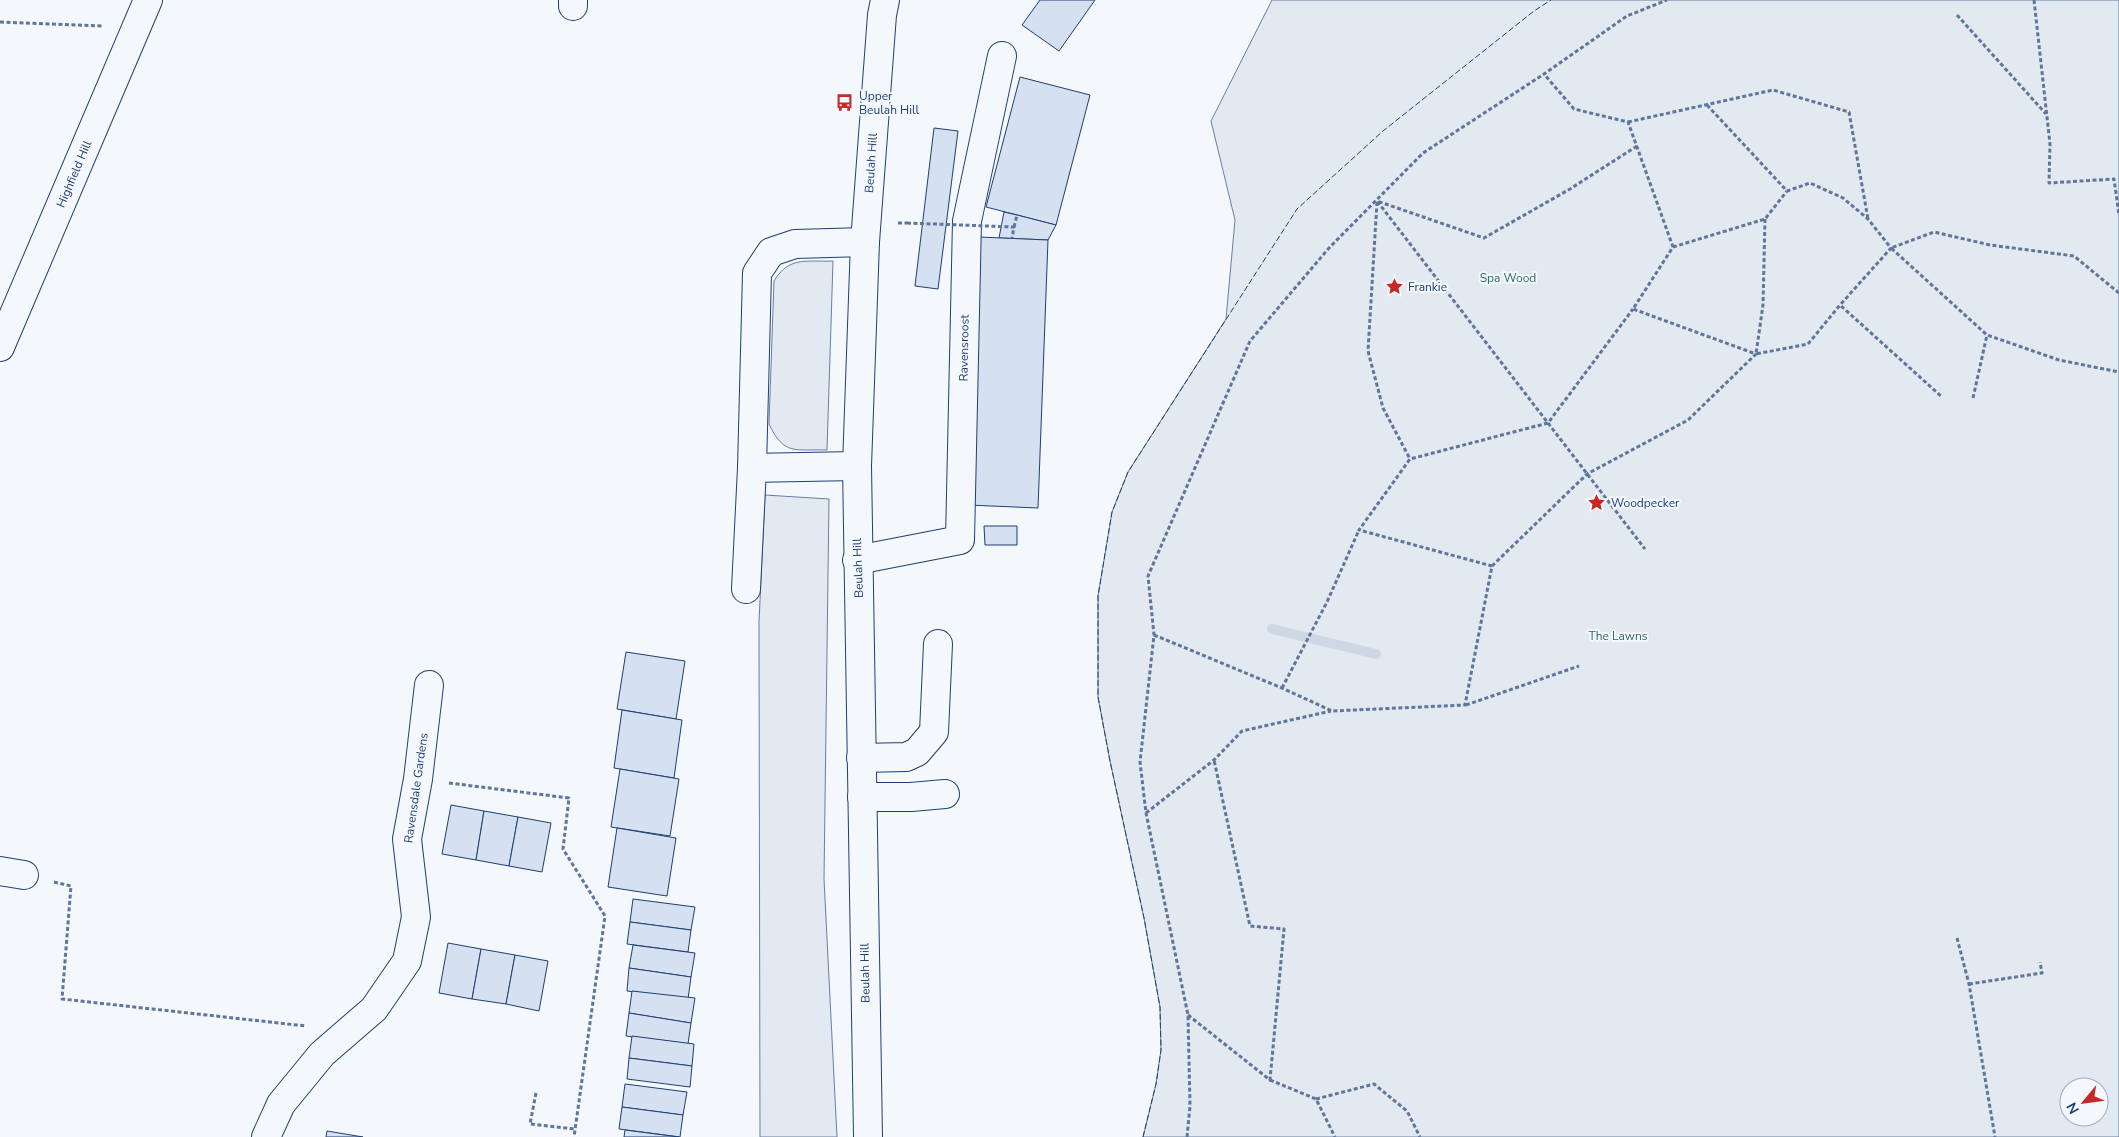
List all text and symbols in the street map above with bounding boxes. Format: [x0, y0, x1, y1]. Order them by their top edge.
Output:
place label: Upper Beulah Hill [859, 88, 920, 118]
bus stop icon: Upper Beulah Hill [835, 93, 855, 113]
street label: Beulah Hill [861, 132, 881, 194]
street label: Highfield Hill [53, 138, 95, 210]
park label: Spa Wood [1480, 270, 1536, 286]
place icon: Frankie [1384, 277, 1404, 297]
place label: Frankie [1408, 279, 1447, 295]
street label: Ravensroost [955, 314, 973, 382]
place icon: Woodpecker [1587, 493, 1607, 513]
place label: Woodpecker [1611, 495, 1680, 511]
street label: Beulah Hill [849, 537, 867, 598]
park label: The Lawns [1588, 628, 1648, 644]
street label: Ravensdale Gardens [400, 732, 432, 844]
street label: Beulah Hill [856, 942, 874, 1003]
north arrow [2059, 1077, 2109, 1127]
text: N [2062, 1099, 2084, 1117]

